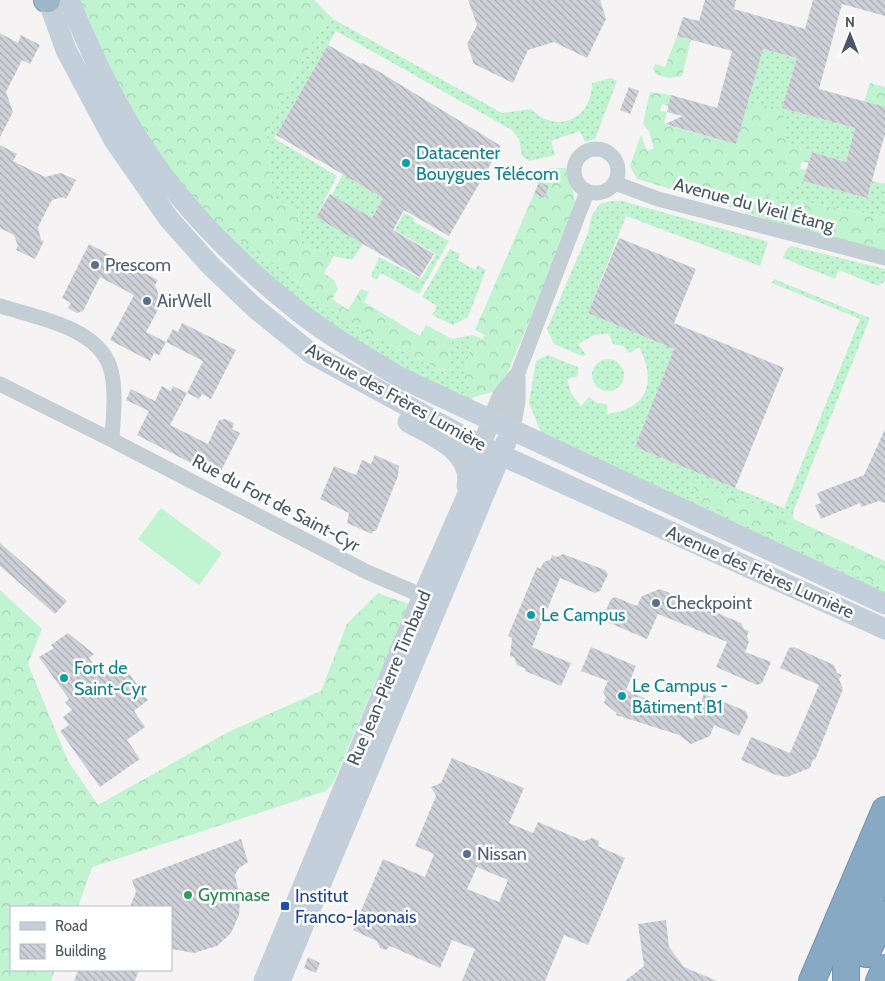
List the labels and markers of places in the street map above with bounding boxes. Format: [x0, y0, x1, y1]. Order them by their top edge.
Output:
place label: Datacenter Bouygues Télécom [416, 142, 559, 185]
marker: Datacenter Bouygues Télécom [400, 157, 412, 169]
place label: Prescom [105, 254, 171, 276]
marker: Prescom [89, 259, 101, 271]
place label: AirWell [157, 290, 212, 312]
marker: AirWell [141, 295, 153, 307]
place label: Checkpoint [666, 592, 752, 614]
marker: Checkpoint [650, 597, 662, 609]
place label: Le Campus [541, 604, 626, 626]
marker: Le Campus [525, 609, 537, 621]
place label: Fort de Saint-Cyr [74, 657, 147, 700]
marker: Fort de Saint-Cyr [58, 672, 70, 684]
place label: Le Campus - Bâtiment B1 [632, 675, 728, 718]
marker: Le Campus - Bâtiment B1 [616, 690, 628, 702]
place label: Nissan [477, 843, 527, 865]
marker: Nissan [461, 848, 473, 860]
place label: Gymnase [198, 884, 270, 906]
place label: Institut Franco-Japonais [295, 885, 416, 928]
marker: Gymnase [182, 889, 194, 901]
marker: Institut Franco-Japonais [279, 900, 291, 912]

